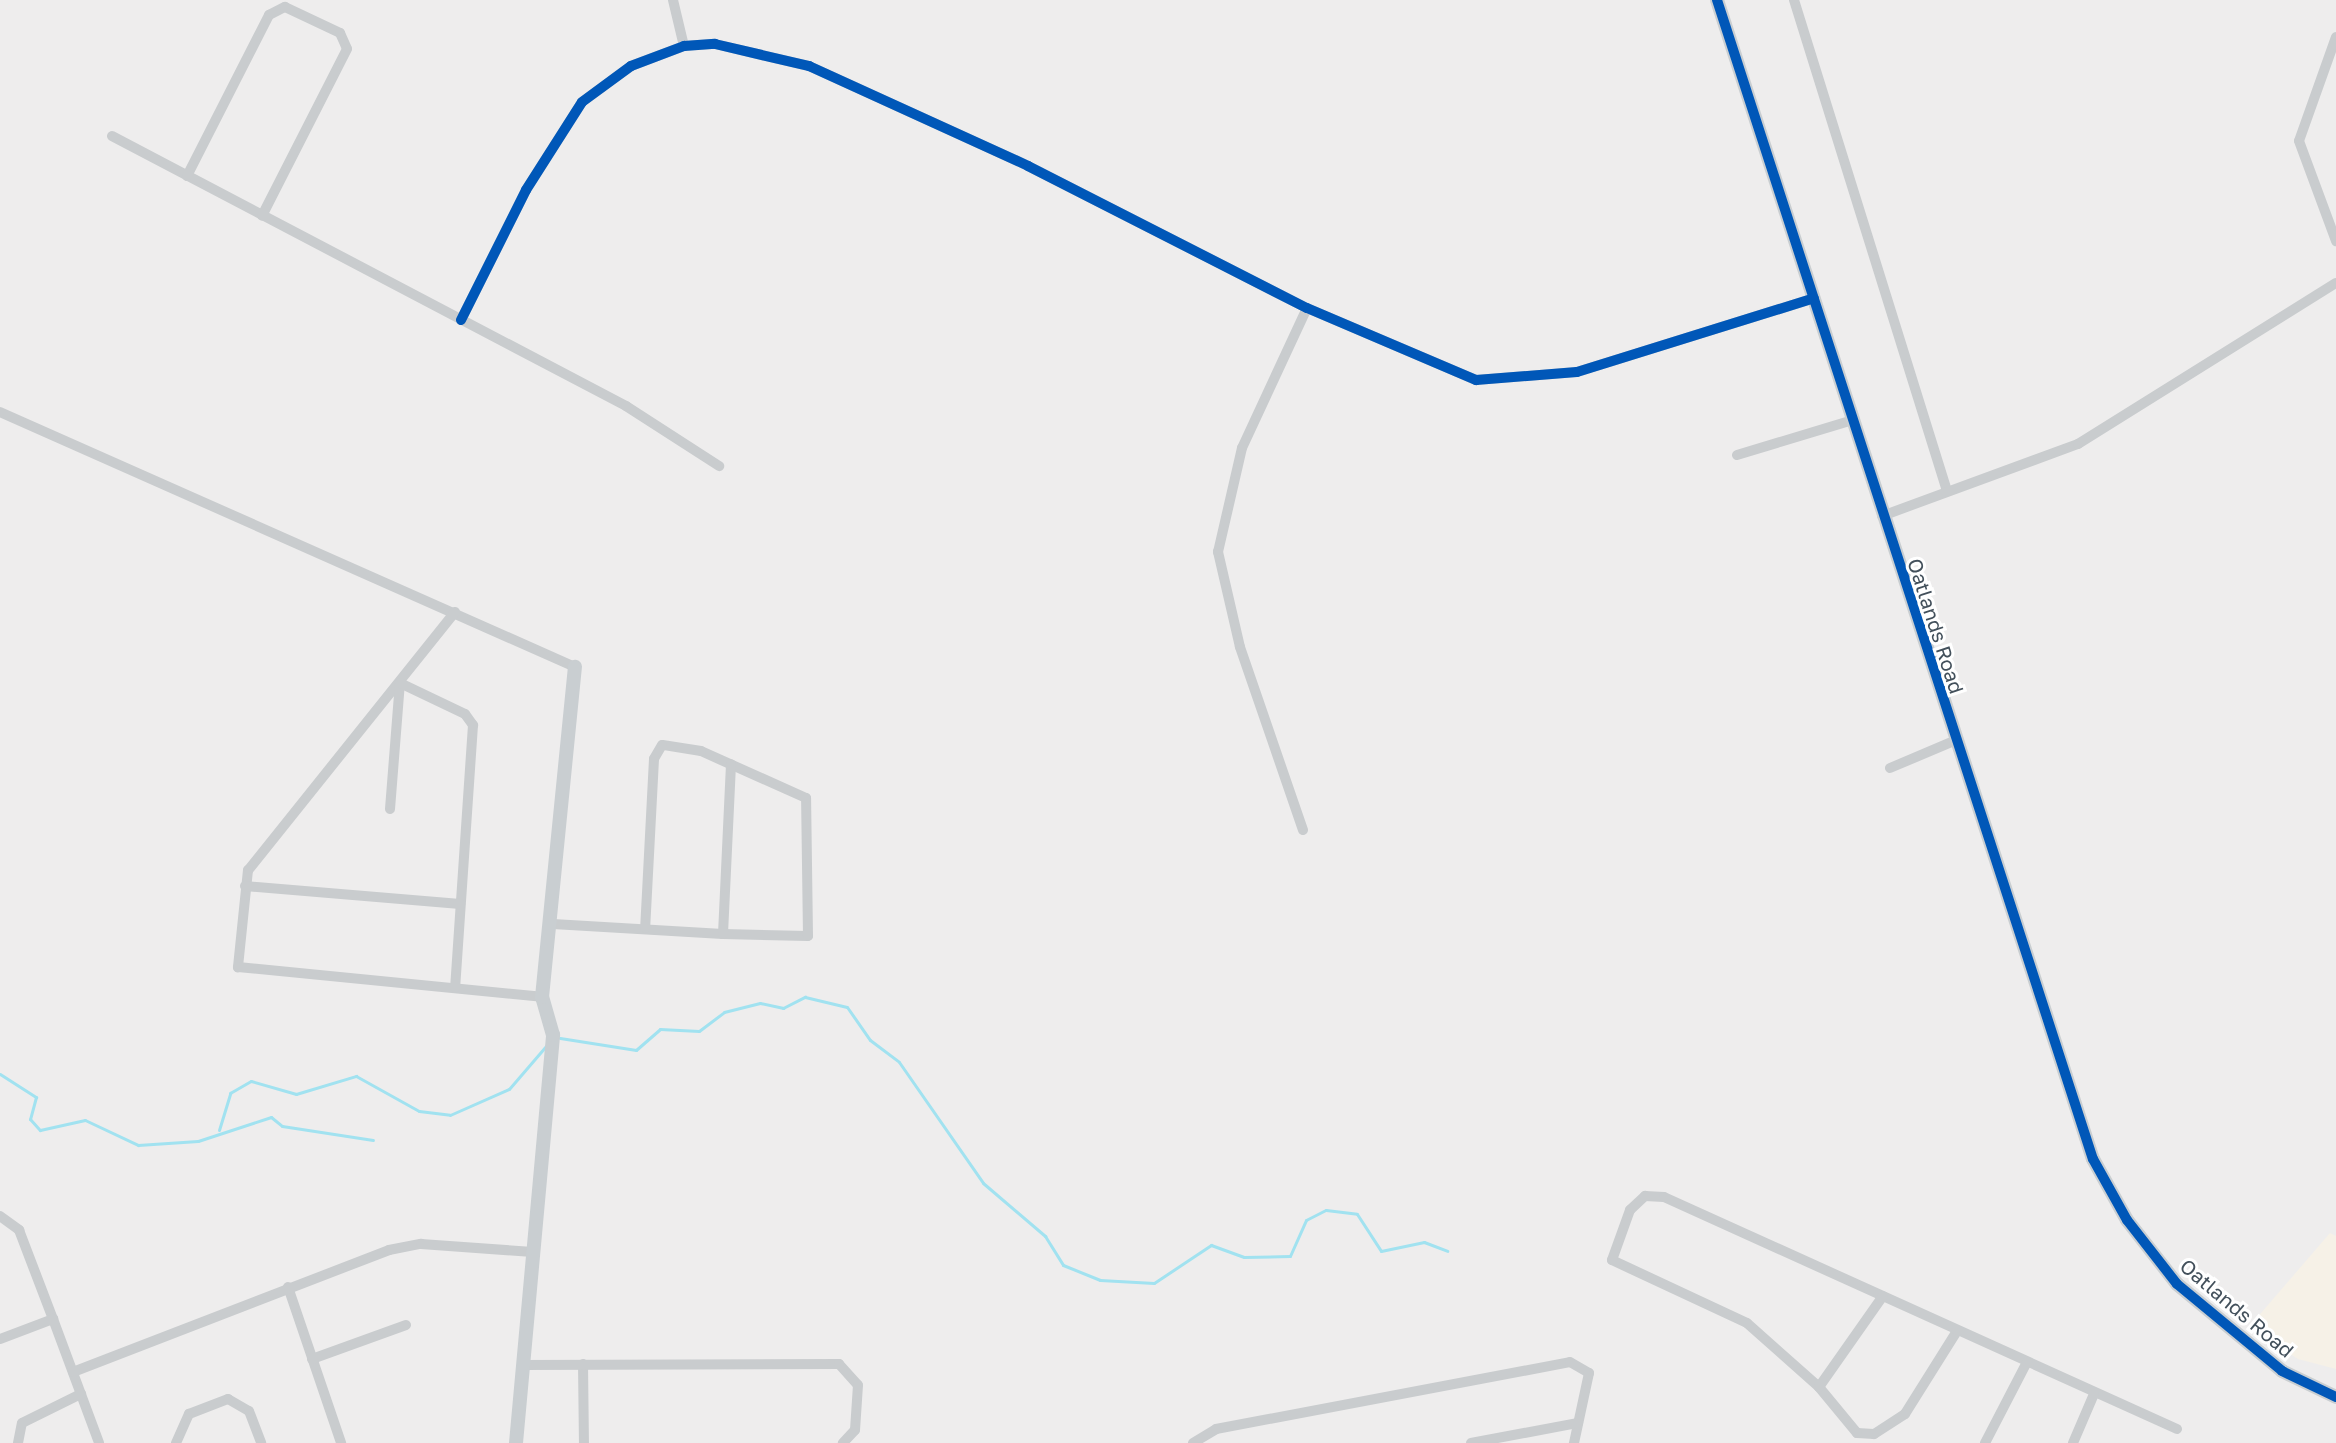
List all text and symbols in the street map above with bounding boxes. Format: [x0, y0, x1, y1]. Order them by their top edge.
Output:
street label: Oatlands Road [1903, 555, 1969, 697]
street label: Oatlands Road [2175, 1254, 2299, 1362]

